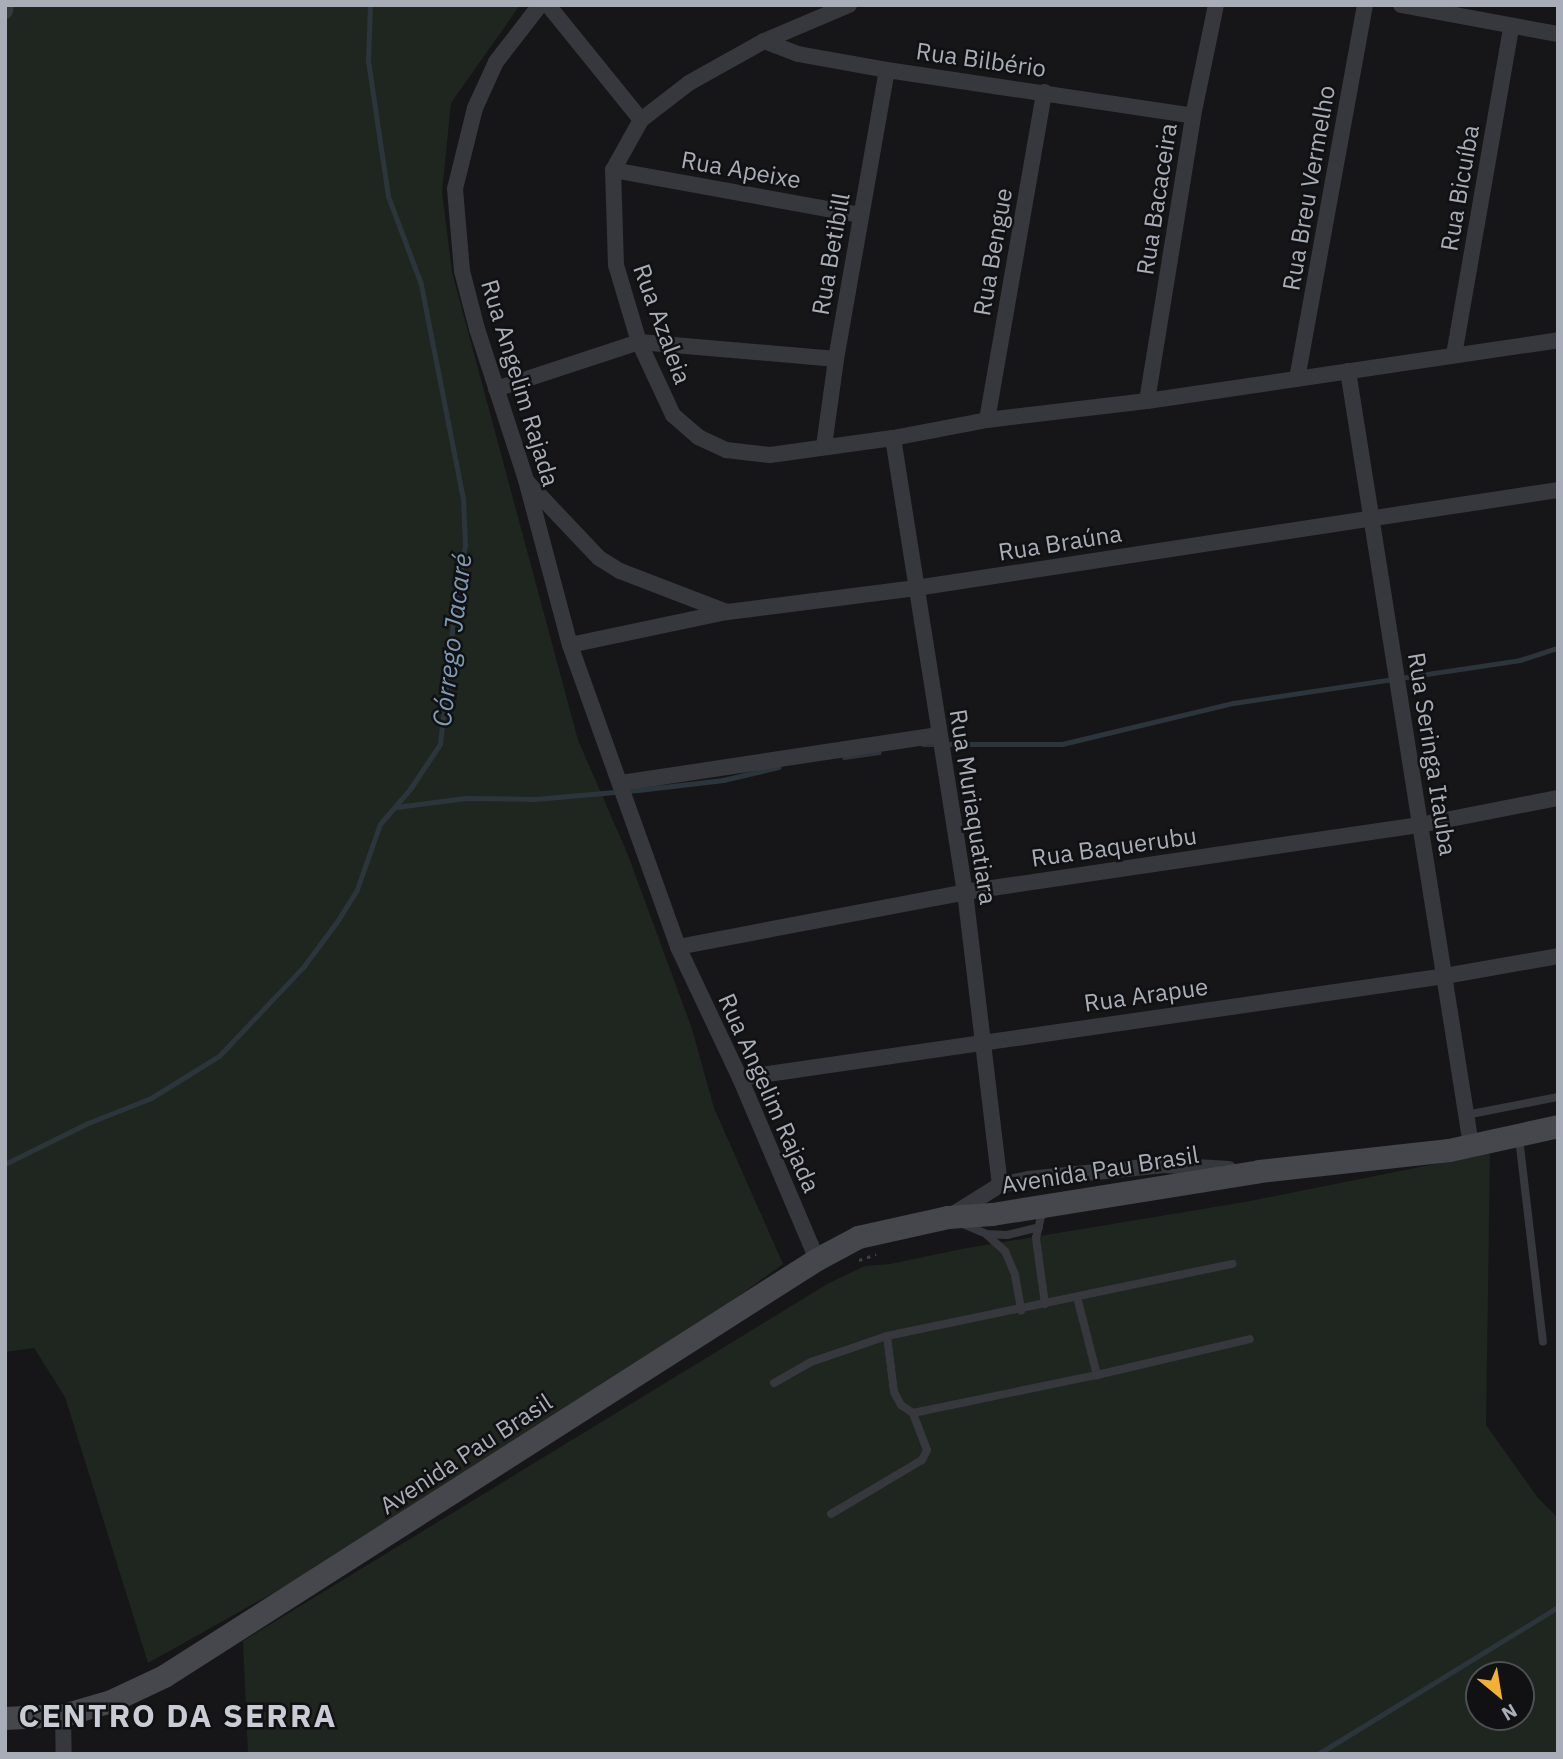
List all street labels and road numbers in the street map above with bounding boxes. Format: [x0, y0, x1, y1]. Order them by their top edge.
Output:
street label: Rua Bilbério [914, 37, 1048, 83]
street label: Rua Breu Vermelho [1277, 83, 1341, 293]
street label: Rua Bacaceira [1131, 121, 1183, 277]
street label: Rua Bicuíba [1435, 123, 1485, 253]
street label: Rua Apeixe [679, 145, 803, 195]
street label: Rua Bengue [968, 186, 1018, 318]
street label: Rua Betibill [806, 191, 856, 317]
street label: Rua Azaleia [627, 260, 697, 388]
street label: Rua Angelim Rajada [475, 276, 565, 490]
street label: Rua Braúna [996, 519, 1124, 567]
street label: Rua Seringa Itauba [1402, 650, 1462, 858]
street label: Rua Muriaquatiara [943, 707, 1003, 907]
street label: Rua Baquerubu [1029, 821, 1199, 873]
street label: Rua Arapue [1082, 972, 1210, 1018]
street label: Rua Angelim Rajada [712, 989, 826, 1197]
street label: Avenida Pau Brasil [999, 1140, 1201, 1200]
street label: Avenida Pau Brasil [374, 1388, 558, 1520]

